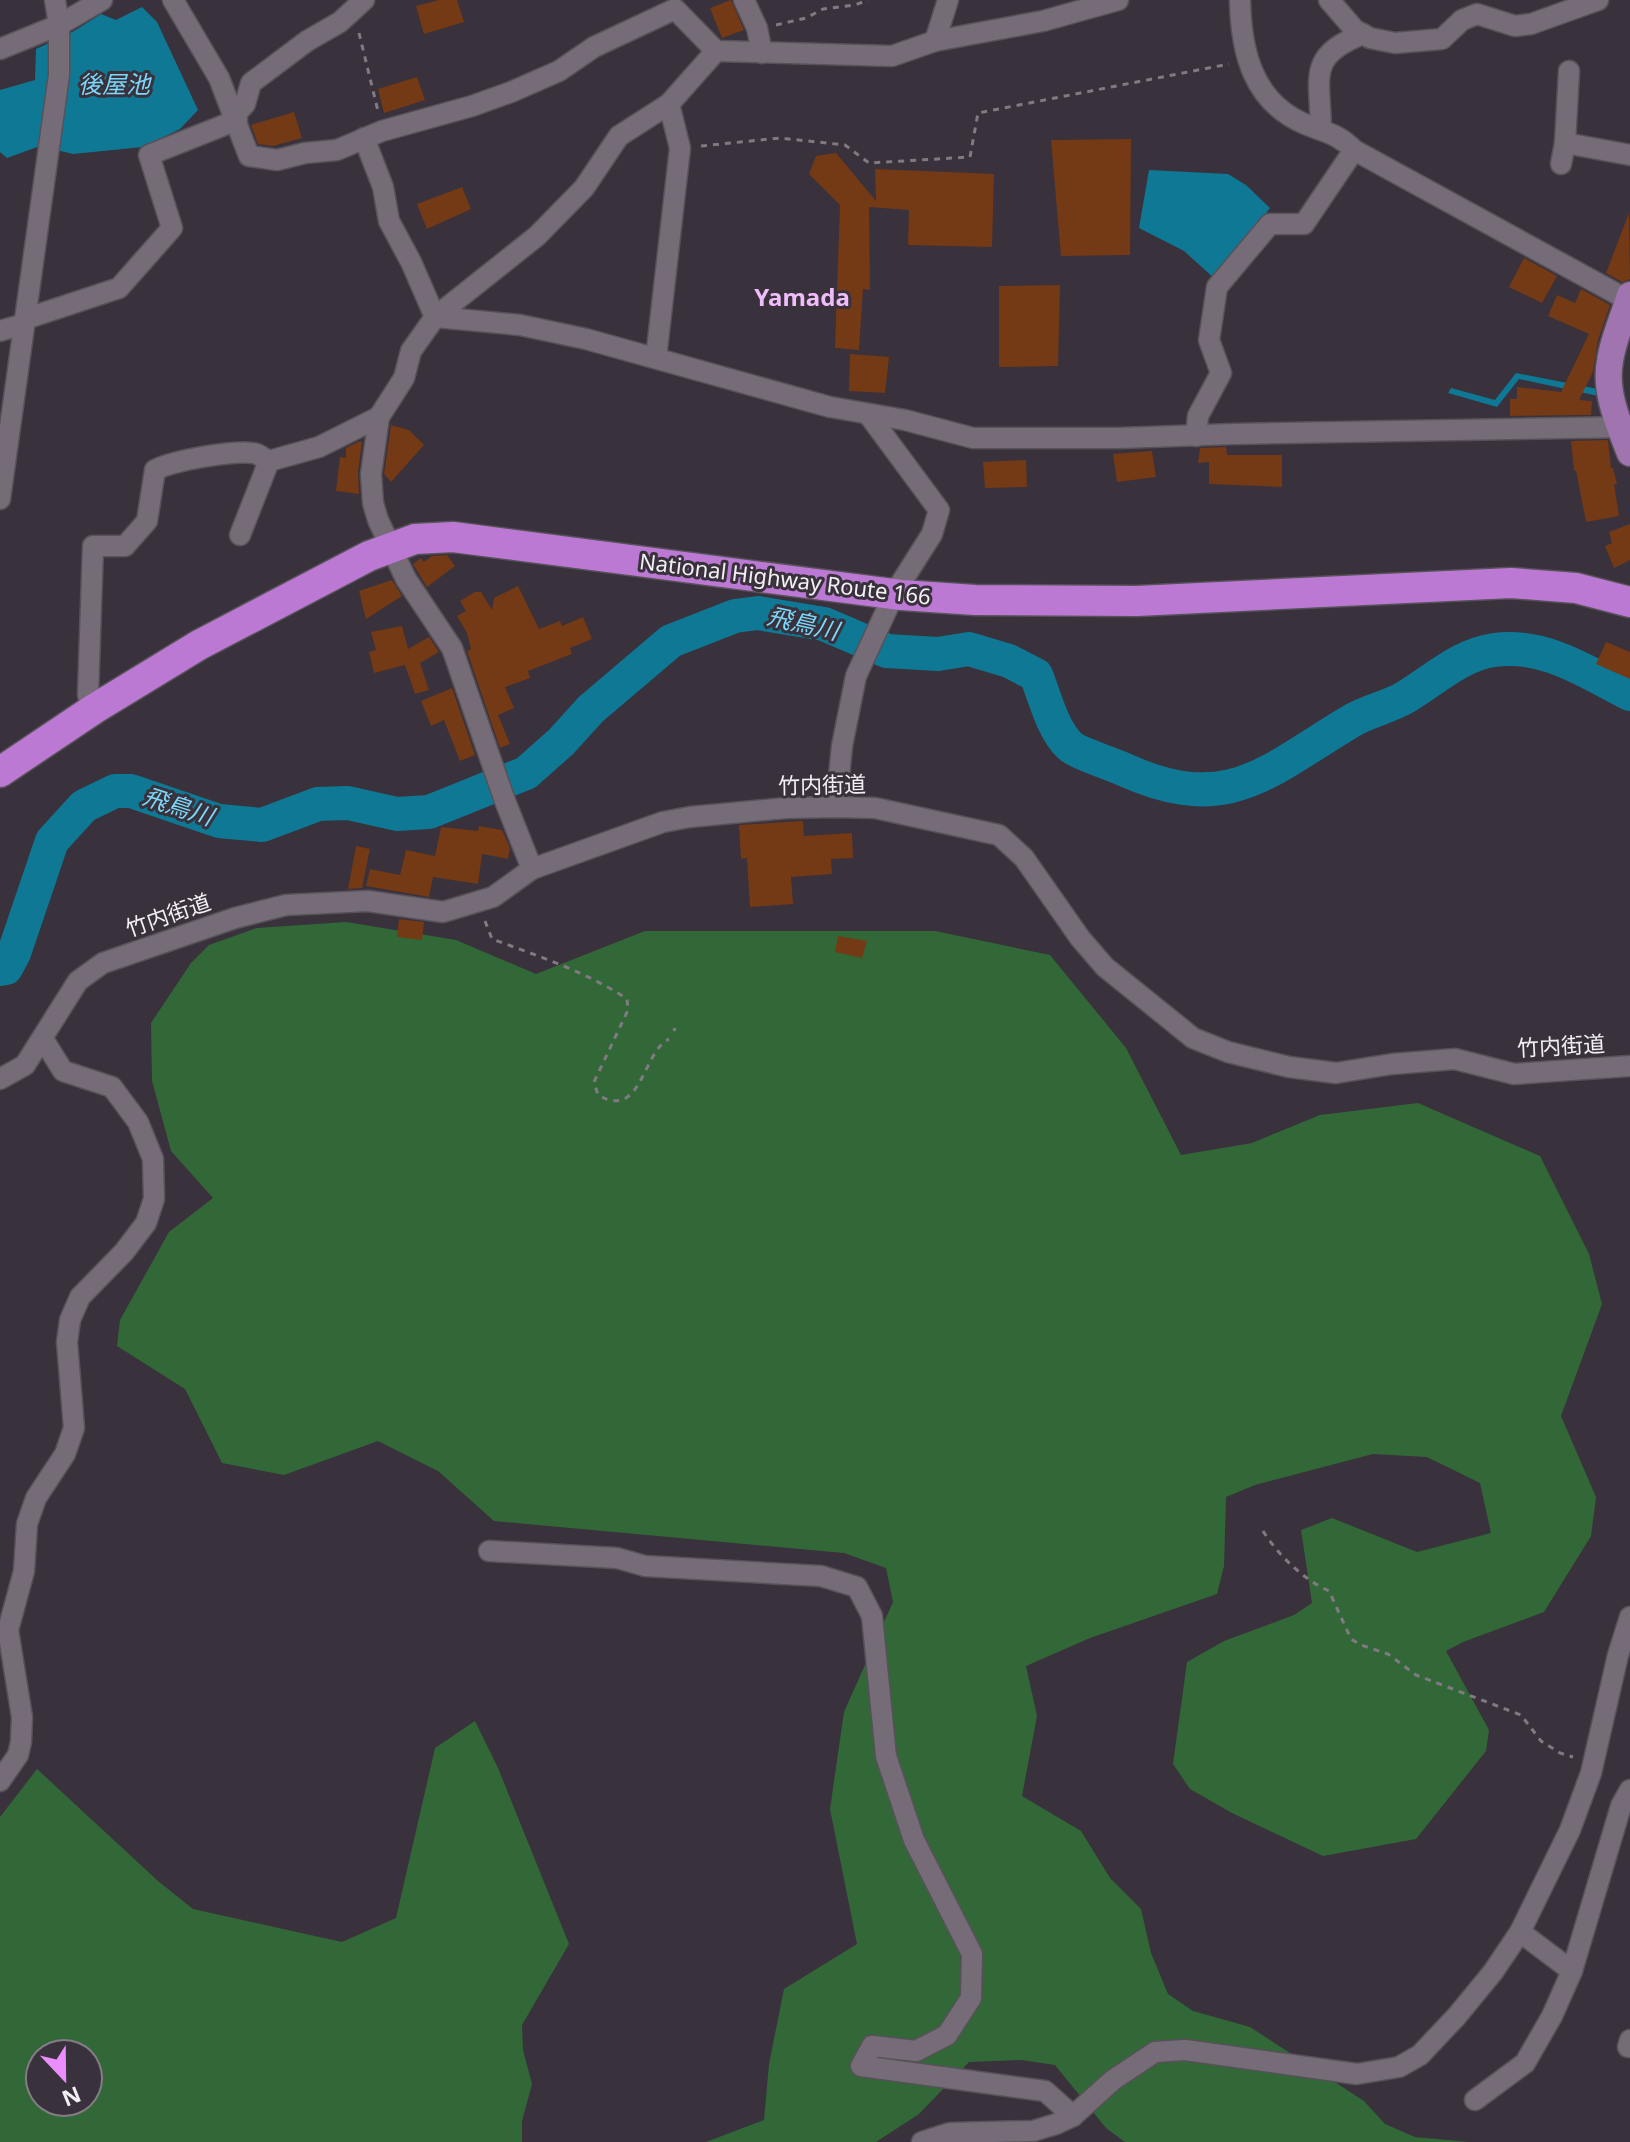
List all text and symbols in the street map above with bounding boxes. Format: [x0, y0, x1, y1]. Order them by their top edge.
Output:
water label: 後屋池 [78, 67, 152, 100]
district label: Yamada [754, 280, 850, 313]
street label: National Highway Route 166 [638, 545, 933, 611]
water label: 飛鳥川 [765, 598, 845, 647]
street label: 竹内街道 [778, 768, 866, 800]
water label: 飛鳥川 [139, 779, 221, 833]
street label: 竹内街道 [121, 886, 214, 943]
street label: 竹内街道 [1516, 1028, 1606, 1062]
north arrow [24, 2038, 104, 2118]
text: N [58, 2080, 86, 2115]

